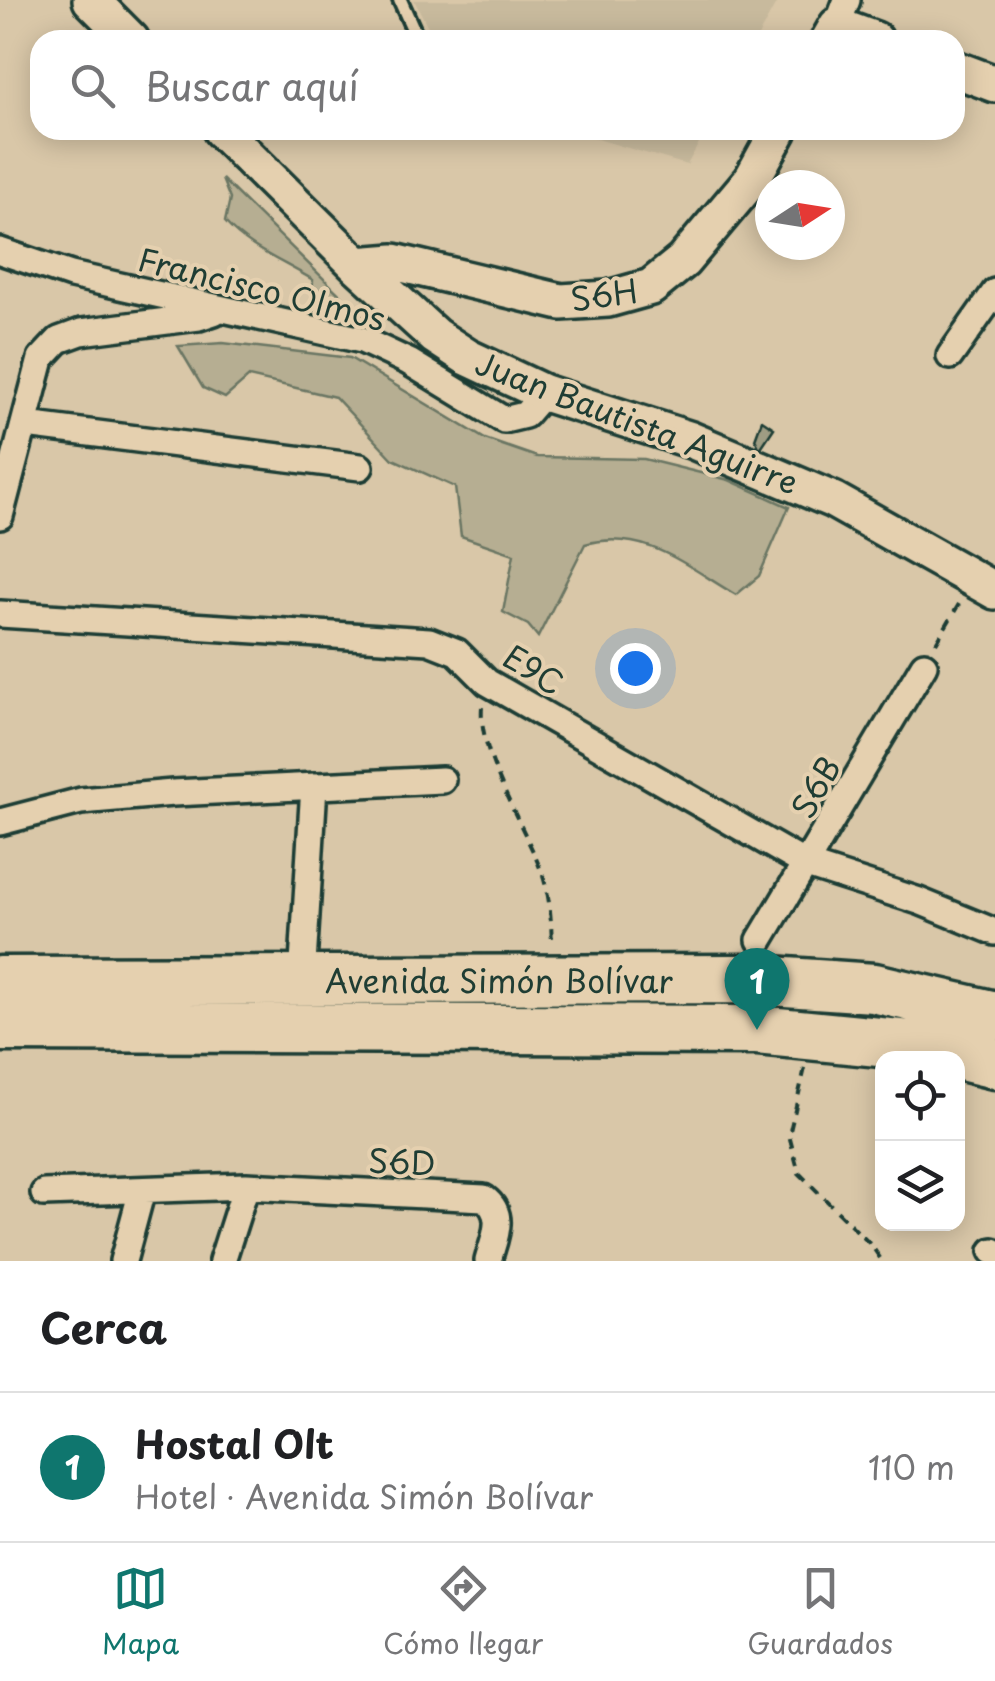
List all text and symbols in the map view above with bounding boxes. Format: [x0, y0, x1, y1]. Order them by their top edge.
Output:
search box [30, 30, 965, 140]
text: Buscar aquí [145, 57, 359, 114]
icon: search [65, 58, 120, 113]
north arrow [755, 170, 845, 260]
street label: Francisco Olmos [133, 234, 391, 342]
street label: S6H [567, 266, 641, 322]
street label: Juan Bautista Aguirre [469, 338, 805, 506]
street label: E9C [494, 632, 574, 706]
your location [610, 643, 661, 694]
street label: S6B [778, 748, 852, 826]
pin: 1 [724, 948, 790, 1030]
street label: Avenida Simón Bolívar [325, 956, 673, 1004]
map controls [875, 1051, 965, 1231]
button: locate [875, 1051, 965, 1141]
street label: S6D [367, 1135, 437, 1187]
button: layers [875, 1141, 965, 1231]
text: Cerca [40, 1295, 167, 1358]
text: Hostal Olt [135, 1415, 334, 1472]
text: 1 [65, 1443, 80, 1491]
text: 110 m [868, 1443, 955, 1491]
text: Hotel · Avenida Simón Bolívar [135, 1472, 593, 1520]
tab: Mapa [102, 1561, 179, 1664]
tab: Cómo llegar [383, 1561, 543, 1664]
tab: Guardados [747, 1561, 893, 1664]

